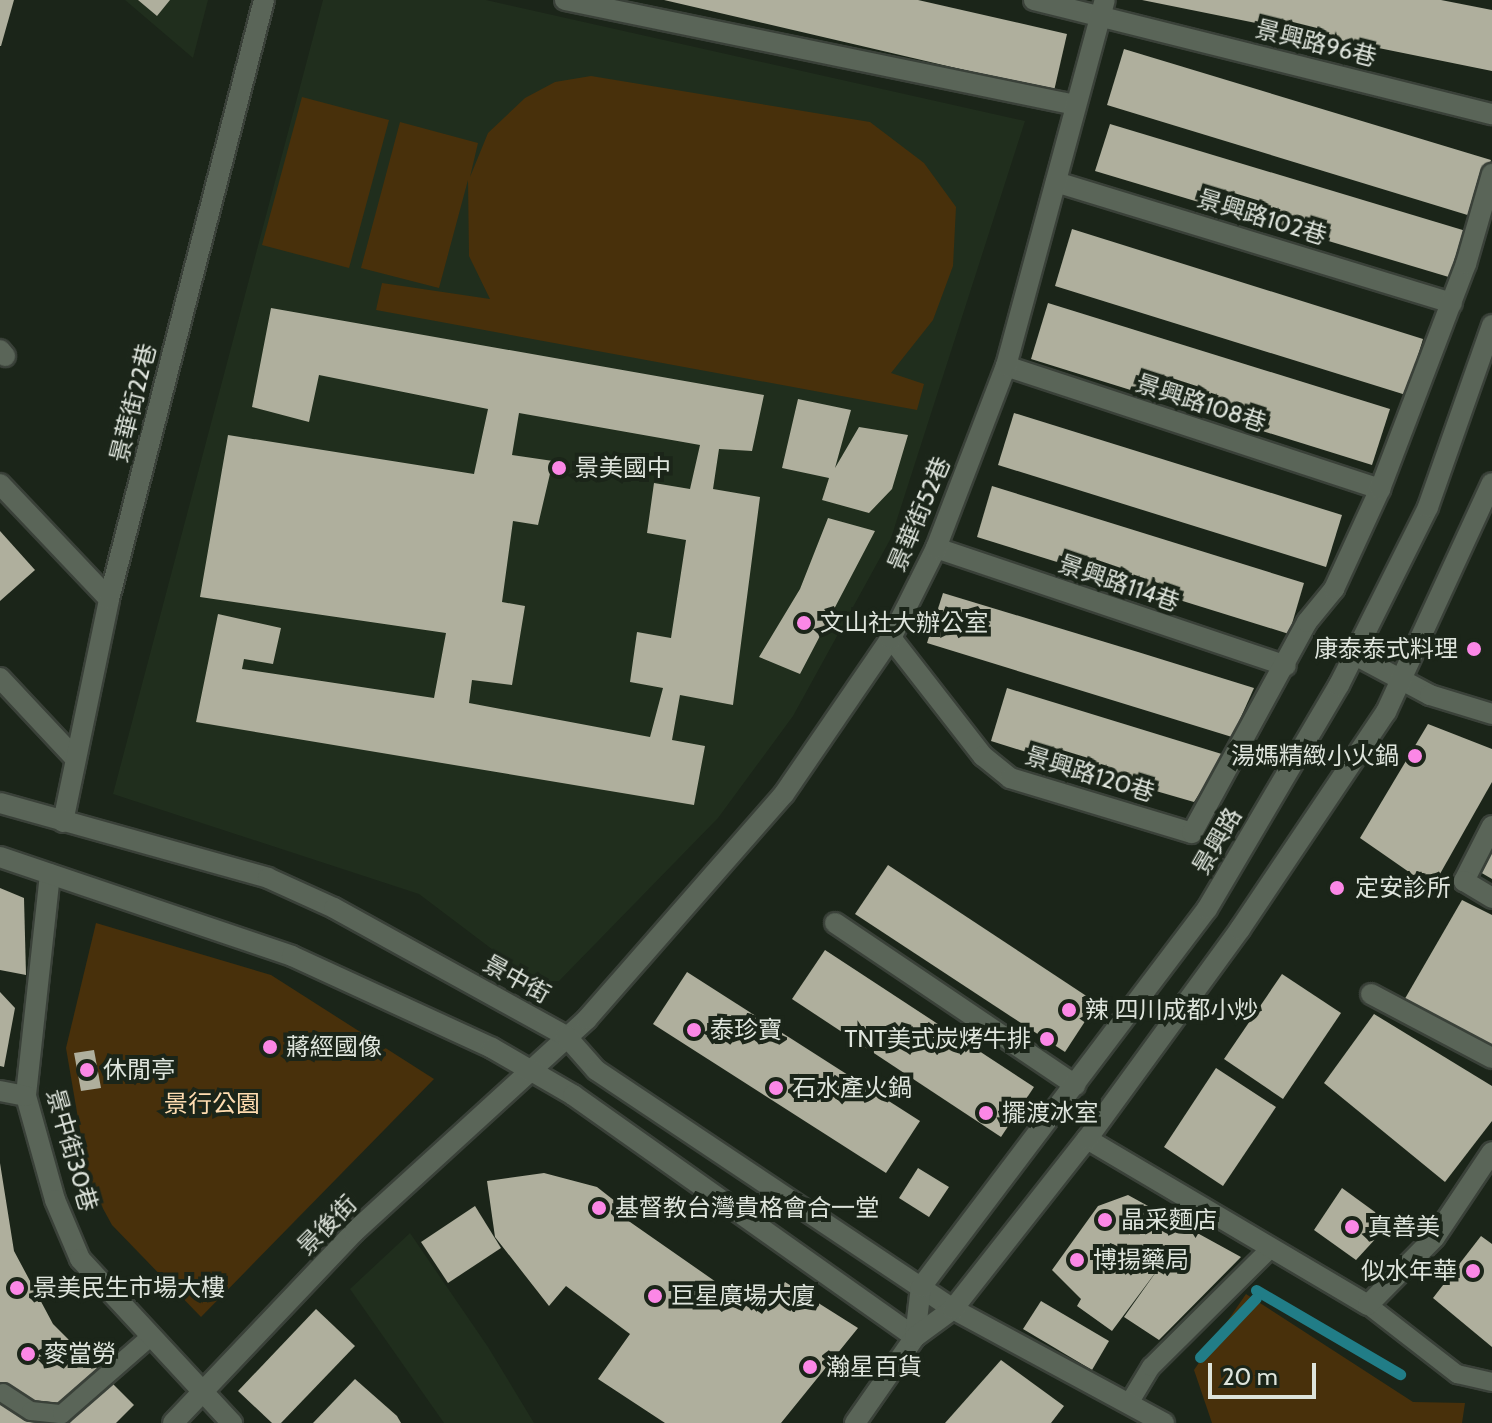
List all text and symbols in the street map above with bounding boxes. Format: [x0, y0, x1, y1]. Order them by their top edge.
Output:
street label: 景興路96巷 [1253, 14, 1379, 72]
street label: 景興路102巷 [1194, 184, 1330, 250]
street label: 景華街22巷 [104, 341, 162, 465]
street label: 景興路108巷 [1132, 368, 1270, 438]
street label: 景華街52巷 [882, 452, 956, 576]
place label: 景美國中 [575, 454, 671, 482]
marker: 景美國中 [550, 459, 568, 477]
street label: 景興路114巷 [1055, 549, 1183, 617]
place label: 文山社大辦公室 [820, 609, 988, 637]
marker: 文山社大辦公室 [795, 614, 813, 632]
place label: 康泰泰式料理 [1314, 635, 1458, 663]
marker: 康泰泰式料理 [1465, 640, 1483, 658]
street label: 景興路120巷 [1022, 741, 1158, 807]
place label: 湯媽精緻小火鍋 [1231, 742, 1399, 770]
marker: 湯媽精緻小火鍋 [1406, 747, 1424, 765]
street label: 景興路 [1187, 803, 1247, 879]
place label: 定安診所 [1355, 874, 1451, 902]
marker: 定安診所 [1326, 877, 1348, 899]
street label: 景中街 [479, 949, 555, 1009]
place label: 辣 四川成都小炒 [1085, 996, 1258, 1024]
marker: 辣 四川成都小炒 [1060, 1001, 1078, 1019]
place label: 泰珍寶 [710, 1016, 782, 1044]
marker: 泰珍寶 [685, 1021, 703, 1039]
place label: TNT美式炭烤牛排 [845, 1025, 1031, 1053]
marker: TNT美式炭烤牛排 [1038, 1030, 1056, 1048]
place label: 蔣經國像 [286, 1033, 382, 1061]
marker: 蔣經國像 [261, 1038, 279, 1056]
place label: 休閒亭 [103, 1056, 175, 1084]
marker: 休閒亭 [78, 1061, 96, 1079]
place label: 石水產火鍋 [792, 1074, 912, 1102]
marker: 石水產火鍋 [767, 1079, 785, 1097]
street label: 景中街30巷 [41, 1086, 103, 1214]
park label: 景行公園 [164, 1090, 260, 1118]
place label: 擺渡冰室 [1002, 1099, 1098, 1127]
marker: 擺渡冰室 [977, 1104, 995, 1122]
street label: 景後街 [291, 1189, 363, 1261]
place label: 基督教台灣貴格會合一堂 [615, 1194, 879, 1222]
marker: 基督教台灣貴格會合一堂 [590, 1199, 608, 1217]
place label: 晶采麵店 [1121, 1206, 1217, 1234]
marker: 晶采麵店 [1096, 1211, 1114, 1229]
place label: 真善美 [1368, 1213, 1440, 1241]
marker: 真善美 [1343, 1218, 1361, 1236]
place label: 博揚藥局 [1093, 1246, 1189, 1274]
marker: 博揚藥局 [1068, 1251, 1086, 1269]
place label: 似水年華 [1361, 1257, 1457, 1285]
marker: 似水年華 [1464, 1262, 1482, 1280]
place label: 景美民生市場大樓 [33, 1274, 225, 1302]
marker: 景美民生市場大樓 [8, 1279, 26, 1297]
place label: 巨星廣場大廈 [671, 1282, 815, 1310]
marker: 巨星廣場大廈 [646, 1287, 664, 1305]
place label: 麥當勞 [44, 1340, 116, 1368]
marker: 麥當勞 [19, 1345, 37, 1363]
scale bar [1212, 1347, 1320, 1397]
place label: 瀚星百貨 [826, 1353, 922, 1381]
marker: 瀚星百貨 [801, 1358, 819, 1376]
text: 20 m [1222, 1362, 1278, 1391]

